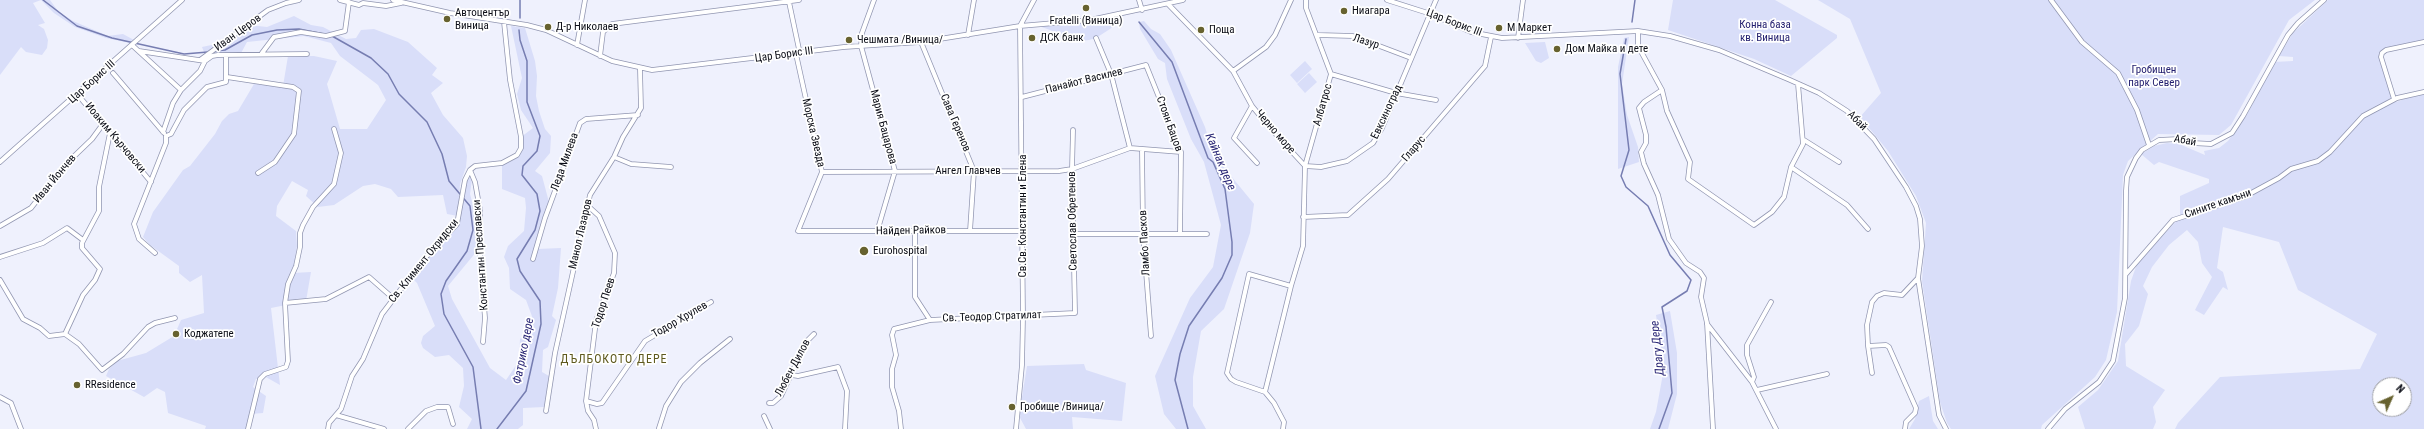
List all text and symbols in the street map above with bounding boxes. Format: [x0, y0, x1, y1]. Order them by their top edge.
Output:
marker: Fratelli (Виница) [1081, 3, 1091, 13]
place label: Ниагара [1352, 4, 1390, 18]
place label: Автоцентър Виница [455, 6, 509, 32]
marker: Ниагара [1339, 6, 1349, 16]
street label: Цар Борис III [1424, 6, 1484, 40]
street label: Иван Церов [212, 12, 264, 54]
marker: Автоцентър Виница [442, 14, 452, 24]
place label: Fratelli (Виница) [1050, 14, 1122, 28]
park label: Конна база кв. Виница [1739, 18, 1791, 44]
place label: Д-р Николаев [556, 20, 619, 34]
place label: М Маркет [1507, 21, 1552, 35]
marker: Д-р Николаев [543, 22, 553, 32]
place label: Поща [1209, 23, 1235, 37]
marker: М Маркет [1494, 23, 1504, 33]
marker: Поща [1196, 25, 1206, 35]
place label: ДСК банк [1040, 31, 1084, 45]
street label: Лазур [1351, 32, 1381, 52]
place label: Чешмата /Виница/ [857, 33, 943, 47]
marker: ДСК банк [1027, 33, 1037, 43]
marker: Чешмата /Виница/ [844, 35, 854, 45]
place label: Дом Майка и дете [1565, 42, 1648, 56]
street label: Цар Борис III [754, 44, 814, 66]
marker: Дом Майка и дете [1552, 44, 1562, 54]
street label: Цар Борис III [66, 57, 118, 107]
park label: Гробищен парк Север [2128, 63, 2180, 89]
street label: Панайот Василев [1044, 65, 1124, 97]
street label: Албатрос [1311, 82, 1335, 128]
street label: Евксиноград [1369, 83, 1405, 141]
street label: Мария Бацарова [867, 88, 899, 166]
street label: Сава Геренов [937, 92, 973, 154]
street label: Стоян Бацов [1153, 95, 1185, 153]
street label: Морска Звезда [799, 97, 827, 169]
street label: Иоаким Кърчовски [82, 100, 148, 176]
street label: Черно море [1252, 107, 1298, 157]
street label: Абай [1844, 108, 1870, 134]
street label: Леда Милева [548, 131, 582, 193]
water label: Кайнак дере [1202, 131, 1238, 193]
street label: Гларус [1399, 133, 1429, 165]
street label: Абай [2173, 133, 2197, 149]
street label: Иван Йончев [31, 152, 79, 206]
street label: Св.Св. Константин и Елена [1016, 154, 1030, 278]
street label: Ангел Главчев [935, 164, 1001, 178]
street label: Светослав Обретенов [1066, 171, 1080, 271]
street label: Сините камъни [2183, 186, 2253, 222]
street label: Манол Лазаров [567, 198, 595, 270]
street label: Константин Преславски [471, 199, 491, 311]
street label: Ламбо Пасков [1137, 210, 1153, 276]
street label: Св. Климент Охридски [386, 216, 462, 306]
street label: Найден Райков [876, 224, 946, 238]
place label: Eurohospital [873, 244, 927, 258]
marker: Eurohospital [858, 245, 870, 257]
street label: Тодор Пеев [590, 276, 618, 330]
street label: Тодор Хрулев [650, 299, 710, 341]
street label: Св. Теодор Стратилат [942, 309, 1042, 325]
water label: Фатрико дере [511, 317, 537, 385]
water label: Драгу Дере [1648, 320, 1668, 376]
place label: Коджатепе [184, 327, 234, 341]
marker: Коджатепе [171, 329, 181, 339]
street label: Любен Дилов [772, 337, 814, 399]
district label: ДЪЛБОКОТО ДЕРЕ [560, 353, 668, 367]
north arrow [2372, 377, 2412, 417]
place label: RResidence [85, 378, 136, 392]
marker: RResidence [72, 380, 82, 390]
text: N [2393, 382, 2407, 396]
place label: Гробище /Виница/ [1020, 400, 1104, 414]
marker: Гробище /Виница/ [1007, 402, 1017, 412]

